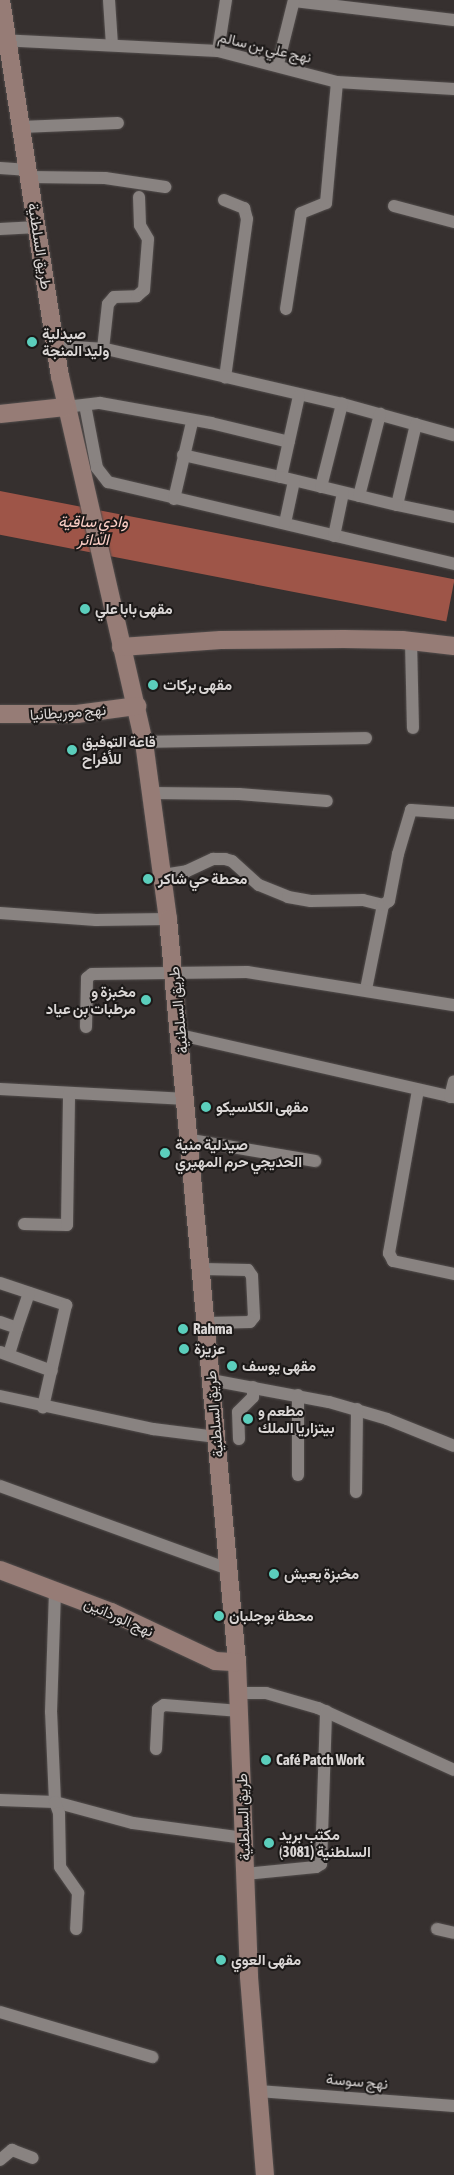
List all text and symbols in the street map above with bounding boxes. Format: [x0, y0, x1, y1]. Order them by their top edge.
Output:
street label: نهج علي بن سالم [217, 28, 313, 66]
street label: طريق السلطنية [24, 201, 56, 291]
place label: صيدلية وليد المنجة [42, 324, 109, 359]
marker: صيدلية وليد المنجة [26, 336, 38, 348]
water label: وادي ساقية الدائر [58, 511, 128, 549]
place label: مقهى بابا علي [95, 600, 173, 618]
marker: مقهى بابا علي [79, 603, 91, 615]
place label: مقهى بركات [163, 676, 232, 694]
marker: مقهى بركات [147, 679, 159, 691]
street label: نهج موريطانيا [29, 700, 107, 724]
place label: قاعة التوفيق للأفراح [82, 732, 156, 767]
marker: قاعة التوفيق للأفراح [66, 744, 78, 756]
place label: محطة حي شاكر [158, 870, 248, 888]
marker: محطة حي شاكر [142, 873, 154, 885]
street label: طريق السلطنية [164, 966, 192, 1054]
place label: مخبزة و مرطبات بن عياد [46, 982, 136, 1017]
marker: مخبزة و مرطبات بن عياد [140, 994, 152, 1006]
place label: مقهى الكلاسيكو [216, 1098, 309, 1116]
marker: مقهى الكلاسيكو [200, 1101, 212, 1113]
place label: صيدلية منية الحديجي حرم المهيري [175, 1135, 302, 1170]
marker: صيدلية منية الحديجي حرم المهيري [159, 1147, 171, 1159]
place label: Rahma [193, 1320, 233, 1338]
marker: Rahma [177, 1323, 189, 1335]
place label: عزيزة [194, 1340, 225, 1358]
marker: عزيزة [178, 1343, 190, 1355]
place label: مقهى يوسف [242, 1357, 316, 1375]
marker: مقهى يوسف [226, 1360, 238, 1372]
street label: طريق السلطنية [201, 1370, 227, 1458]
place label: مطعم و بيتزاريا الملك [258, 1401, 335, 1436]
marker: مطعم و بيتزاريا الملك [242, 1413, 254, 1425]
place label: مخبزة يعيش [284, 1565, 359, 1583]
marker: مخبزة يعيش [268, 1568, 280, 1580]
street label: نهج الوردانين [81, 1594, 157, 1640]
place label: محطة بوجلبان [229, 1607, 314, 1625]
marker: محطة بوجلبان [213, 1610, 225, 1622]
place label: Café Patch Work [276, 1751, 364, 1769]
marker: Café Patch Work [260, 1754, 272, 1766]
street label: طريق السلطنية [232, 1773, 254, 1861]
place label: مكتب بريد السلطنية (3081) [279, 1825, 371, 1860]
marker: مكتب بريد السلطنية (3081) [263, 1837, 275, 1849]
place label: مقهى العوي [231, 1951, 301, 1969]
marker: مقهى العوي [215, 1954, 227, 1966]
street label: نهج سوسة [325, 2069, 389, 2093]

